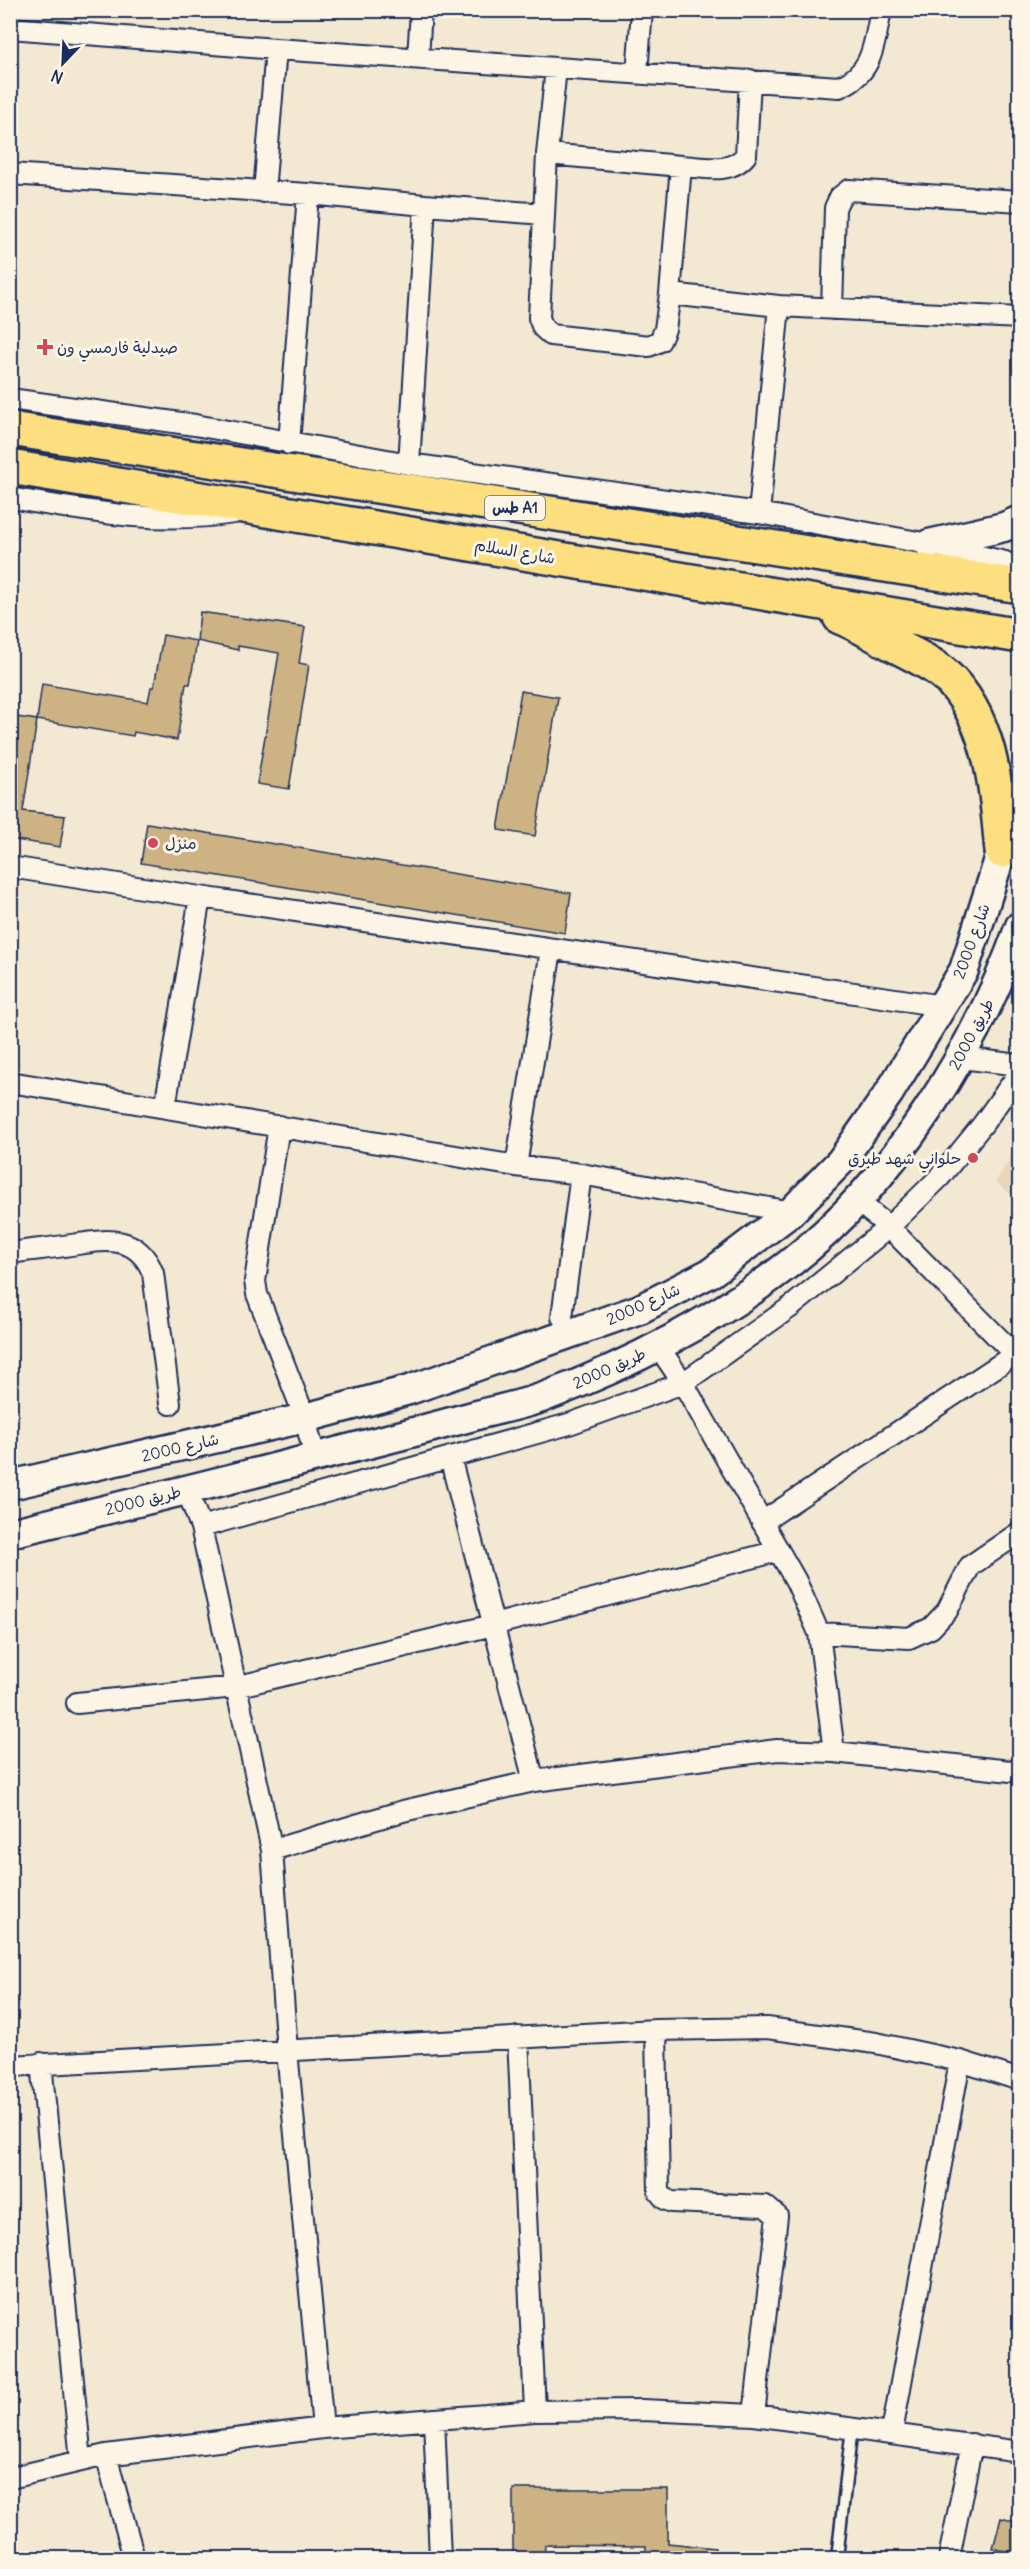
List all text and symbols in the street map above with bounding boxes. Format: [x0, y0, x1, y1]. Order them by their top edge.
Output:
north arrow [33, 33, 93, 93]
text: N [48, 65, 66, 88]
place label: صيدلية فارمسي ون [57, 337, 178, 362]
marker: صيدلية فارمسي ون [38, 340, 52, 354]
road number: طس A1 [485, 496, 545, 520]
street label: شارع السلام [473, 534, 557, 571]
place label: منزل [165, 833, 197, 853]
marker: منزل [146, 836, 160, 850]
street label: شارع 2000 [948, 901, 996, 982]
street label: طريق 2000 [944, 995, 998, 1073]
place label: حلواني شهد طبرق [848, 1148, 961, 1173]
marker: حلواني شهد طبرق [966, 1151, 980, 1165]
street label: شارع 2000 [603, 1279, 684, 1331]
street label: طريق 2000 [569, 1343, 649, 1393]
street label: شارع 2000 [139, 1428, 221, 1468]
street label: طريق 2000 [103, 1481, 183, 1519]

